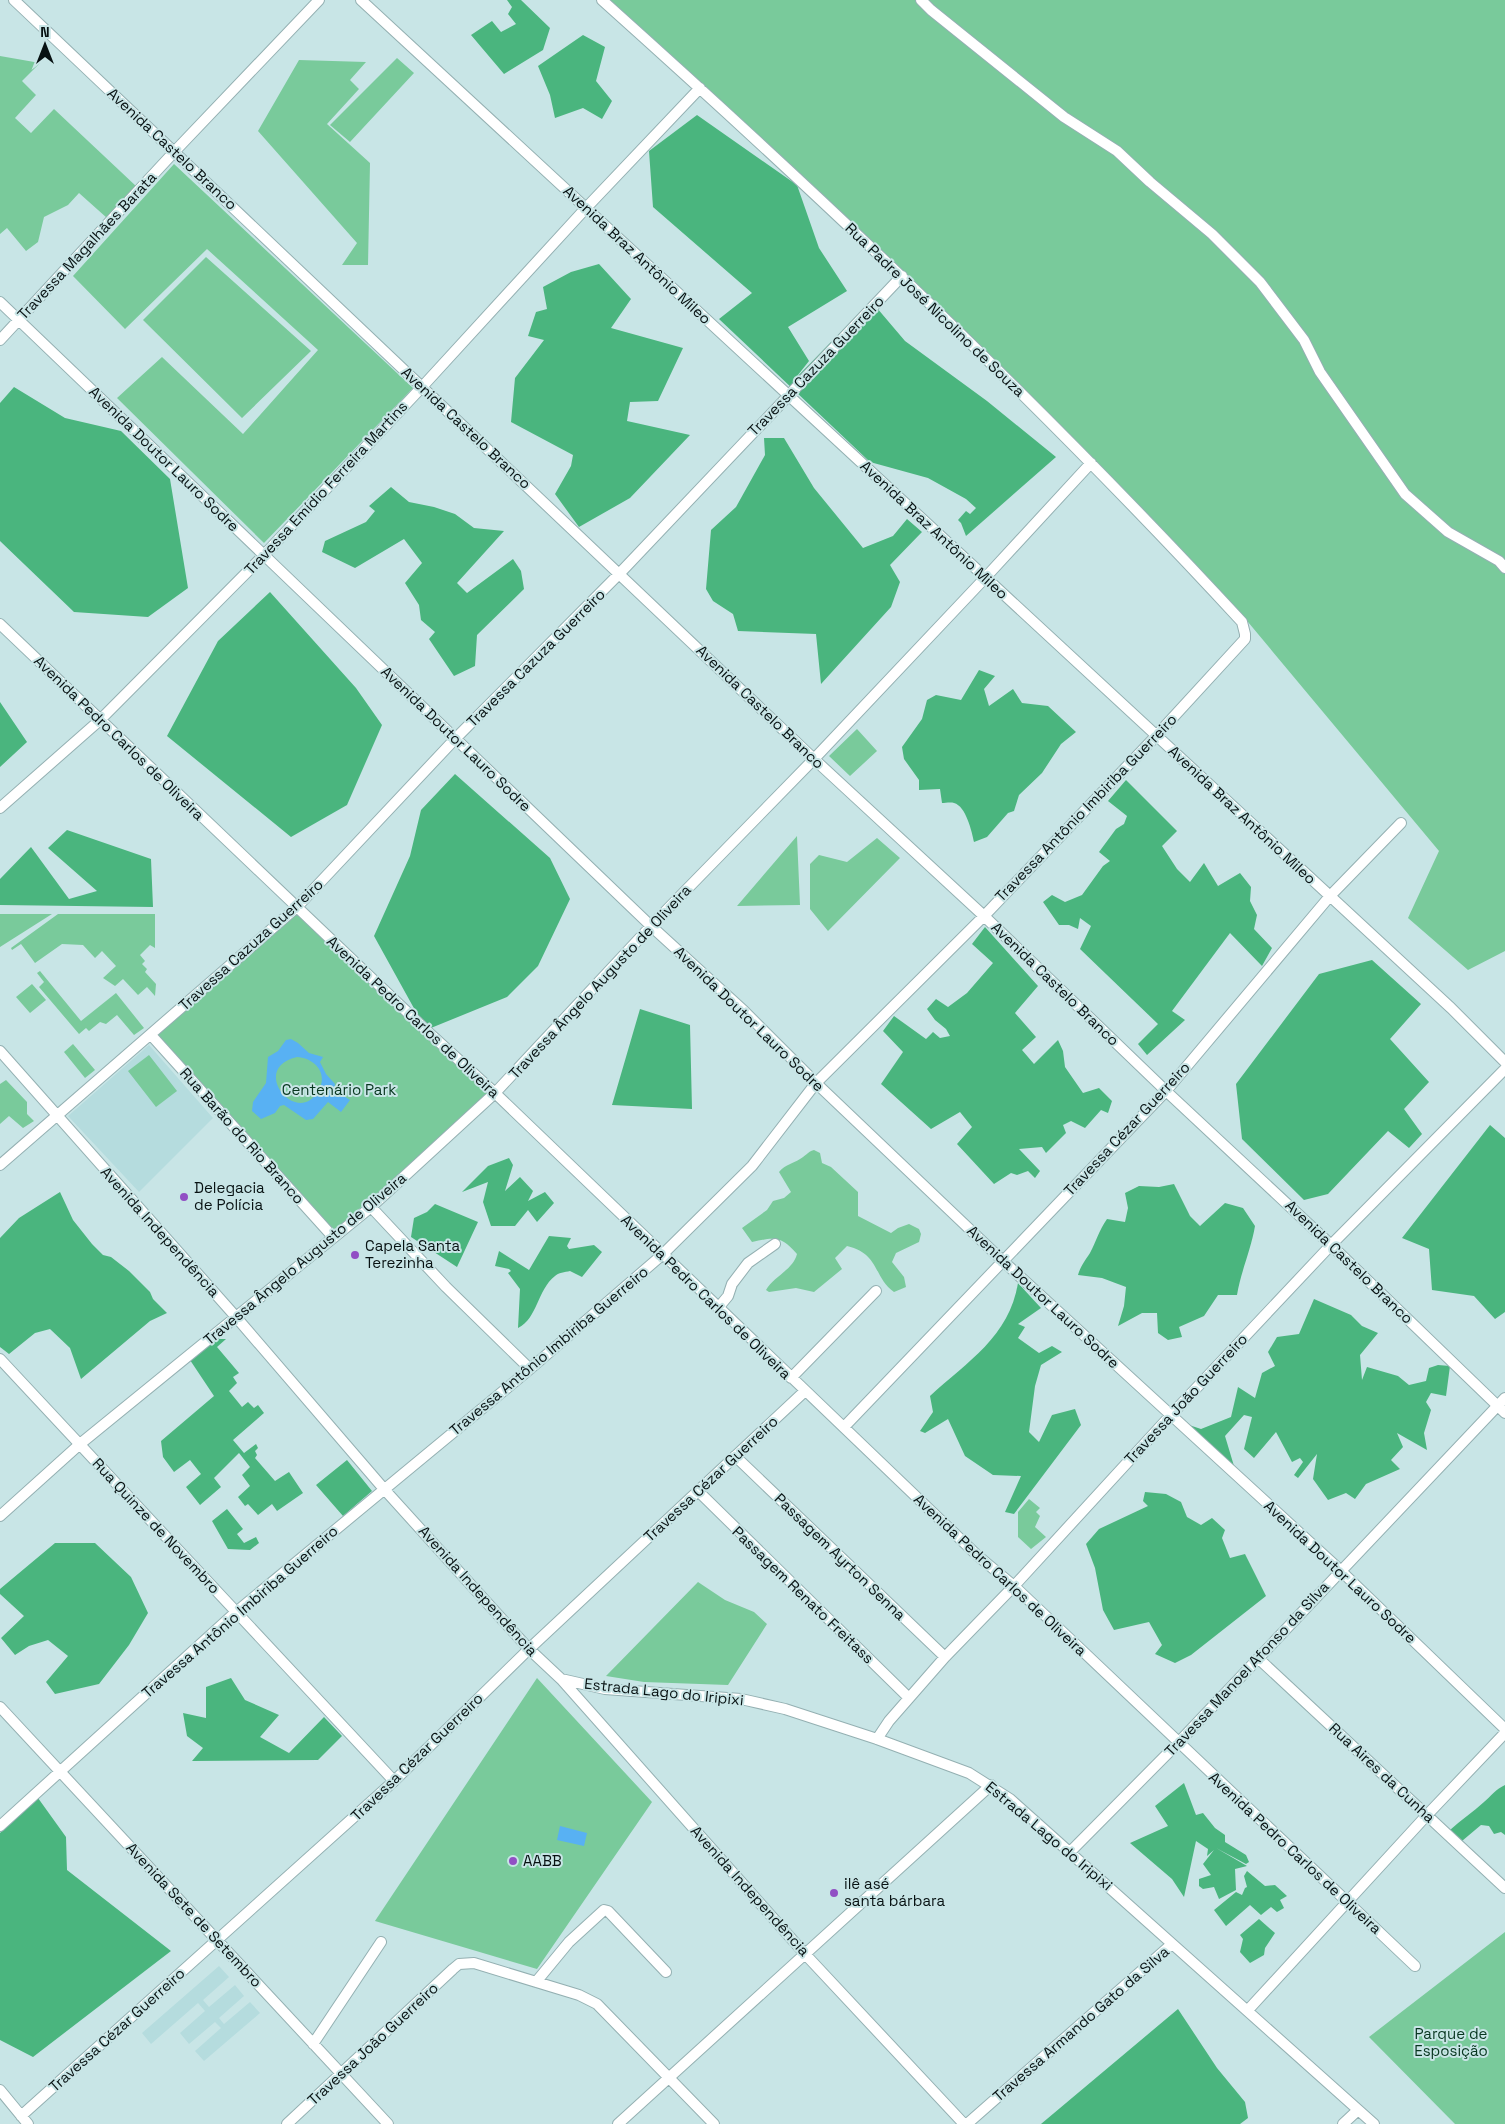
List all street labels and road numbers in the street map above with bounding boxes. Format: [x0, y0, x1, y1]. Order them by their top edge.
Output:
street label: Avenida Castelo Branco [104, 84, 241, 214]
street label: Travessa Magalhães Barata [13, 167, 160, 324]
street label: Avenida Braz Antônio Mileo [560, 181, 715, 328]
street label: Rua Padre José Nicolino de Souza [842, 219, 1029, 401]
street label: Travessa Cazuza Guerreiro [744, 291, 888, 440]
street label: Avenida Castelo Branco [398, 363, 535, 493]
street label: Avenida Doutor Lauro Sodre [85, 382, 243, 535]
street label: Travessa Emídio Ferreira Martins [240, 397, 411, 579]
street label: Avenida Braz Antônio Mileo [857, 456, 1012, 603]
street label: Travessa Cazuza Guerreiro [462, 584, 609, 731]
street label: Avenida Castelo Branco [692, 641, 828, 773]
street label: Avenida Pedro Carlos de Oliveira [30, 651, 209, 824]
street label: Avenida Doutor Lauro Sodre [377, 662, 535, 815]
street label: Travessa Antônio Imbiriba Guerreiro [991, 710, 1181, 906]
street label: Avenida Braz Antônio Mileo [1165, 741, 1320, 888]
street label: Travessa Cazuza Guerreiro [174, 875, 327, 1015]
street label: Travessa Ângelo Augusto de Oliveira [504, 880, 695, 1083]
street label: Avenida Castelo Branco [987, 918, 1123, 1050]
street label: Avenida Pedro Carlos de Oliveira [323, 931, 504, 1102]
street label: Avenida Doutor Lauro Sodre [670, 942, 828, 1095]
street label: Travessa Cézar Guerreiro [1059, 1058, 1194, 1200]
street label: Rua Barão do Rio Branco [176, 1064, 309, 1208]
street label: Avenida Independência [97, 1163, 224, 1301]
street label: Travessa Ângelo Augusto de Oliveira [199, 1168, 410, 1349]
street label: Avenida Castelo Branco [1281, 1196, 1417, 1328]
street label: Avenida Pedro Carlos de Oliveira [617, 1210, 796, 1383]
street label: Avenida Doutor Lauro Sodre [963, 1221, 1124, 1372]
street label: Travessa Antônio Imbiriba Guerreiro [445, 1262, 652, 1439]
street label: Travessa João Guerreiro [1120, 1329, 1251, 1468]
street label: Travessa Cézar Guerreiro [640, 1411, 782, 1546]
street label: Rua Quinze de Novembro [88, 1454, 224, 1597]
street label: Passagem Ayrton Senna [771, 1489, 910, 1625]
street label: Avenida Pedro Carlos de Oliveira [910, 1489, 1091, 1660]
street label: Avenida Doutor Lauro Sodre [1260, 1496, 1421, 1647]
street label: Travessa Antônio Imbiriba Guerreiro [138, 1521, 342, 1702]
street label: Avenida Independência [415, 1522, 542, 1660]
street label: Passagem Renato Freitass [729, 1522, 878, 1667]
street label: Travessa Manoel Afonso da Silva [1160, 1577, 1333, 1760]
street label: Estrada Lago do Iripixi [583, 1674, 745, 1709]
street label: Travessa Cézar Guerreiro [347, 1688, 487, 1825]
street label: Rua Aires da Cunha [1325, 1719, 1440, 1827]
street label: Avenida Pedro Carlos de Oliveira [1205, 1767, 1386, 1938]
street label: Estrada Lago do Iripixi [982, 1777, 1117, 1894]
street label: Avenida Independência [687, 1822, 814, 1960]
street label: Avenida Sete de Setembro [122, 1838, 266, 1991]
street label: Travessa Armando Gato da Silva [989, 1942, 1173, 2105]
street label: Travessa Cézar Guerreiro [45, 1963, 189, 2096]
street label: Travessa João Guerreiro [303, 1978, 442, 2109]

